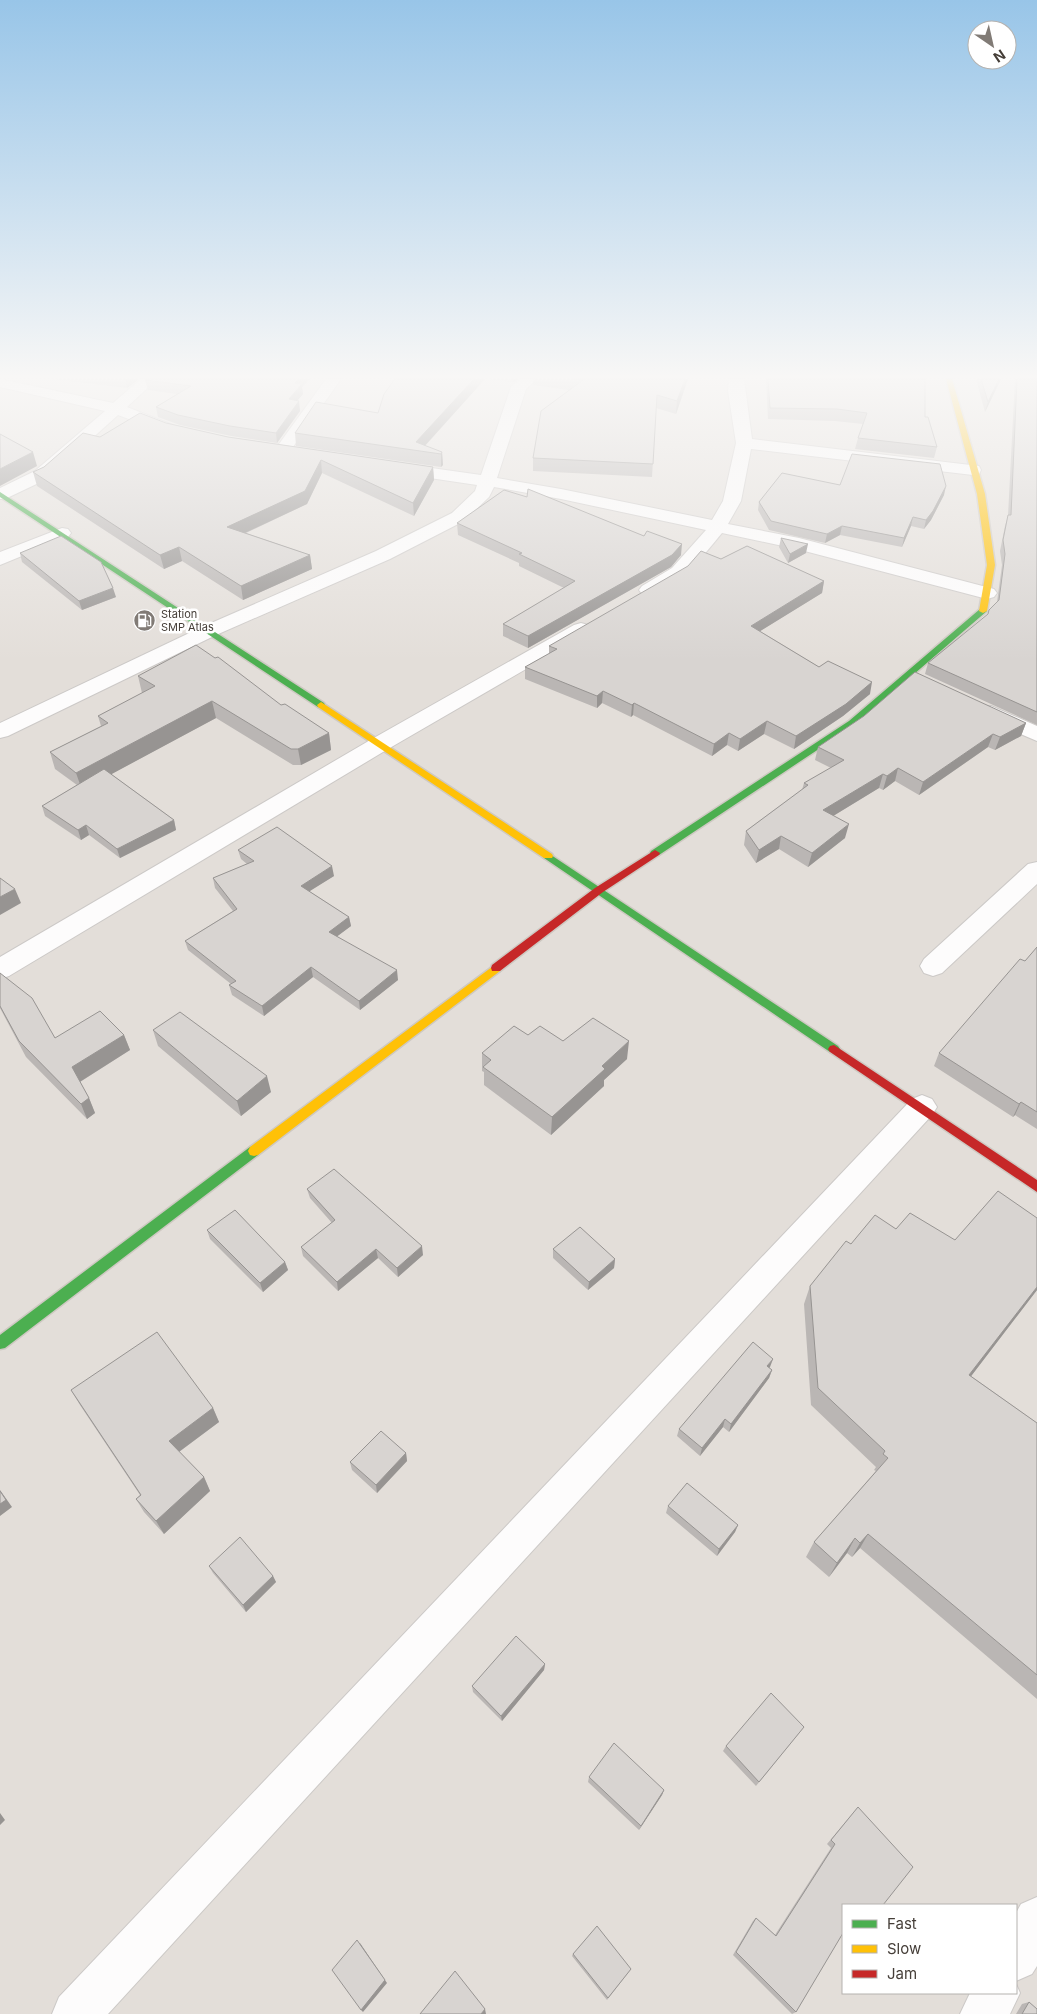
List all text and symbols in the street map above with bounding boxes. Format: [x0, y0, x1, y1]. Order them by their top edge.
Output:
north arrow [967, 20, 1017, 70]
text: N [990, 46, 1009, 66]
place label: Station SMP Atlas [161, 607, 214, 634]
fuel station icon: Station SMP Atlas [133, 608, 157, 632]
legend [842, 1904, 1017, 1994]
text: Fast [887, 1914, 917, 1933]
text: Slow [887, 1939, 921, 1958]
text: Jam [887, 1964, 917, 1983]

